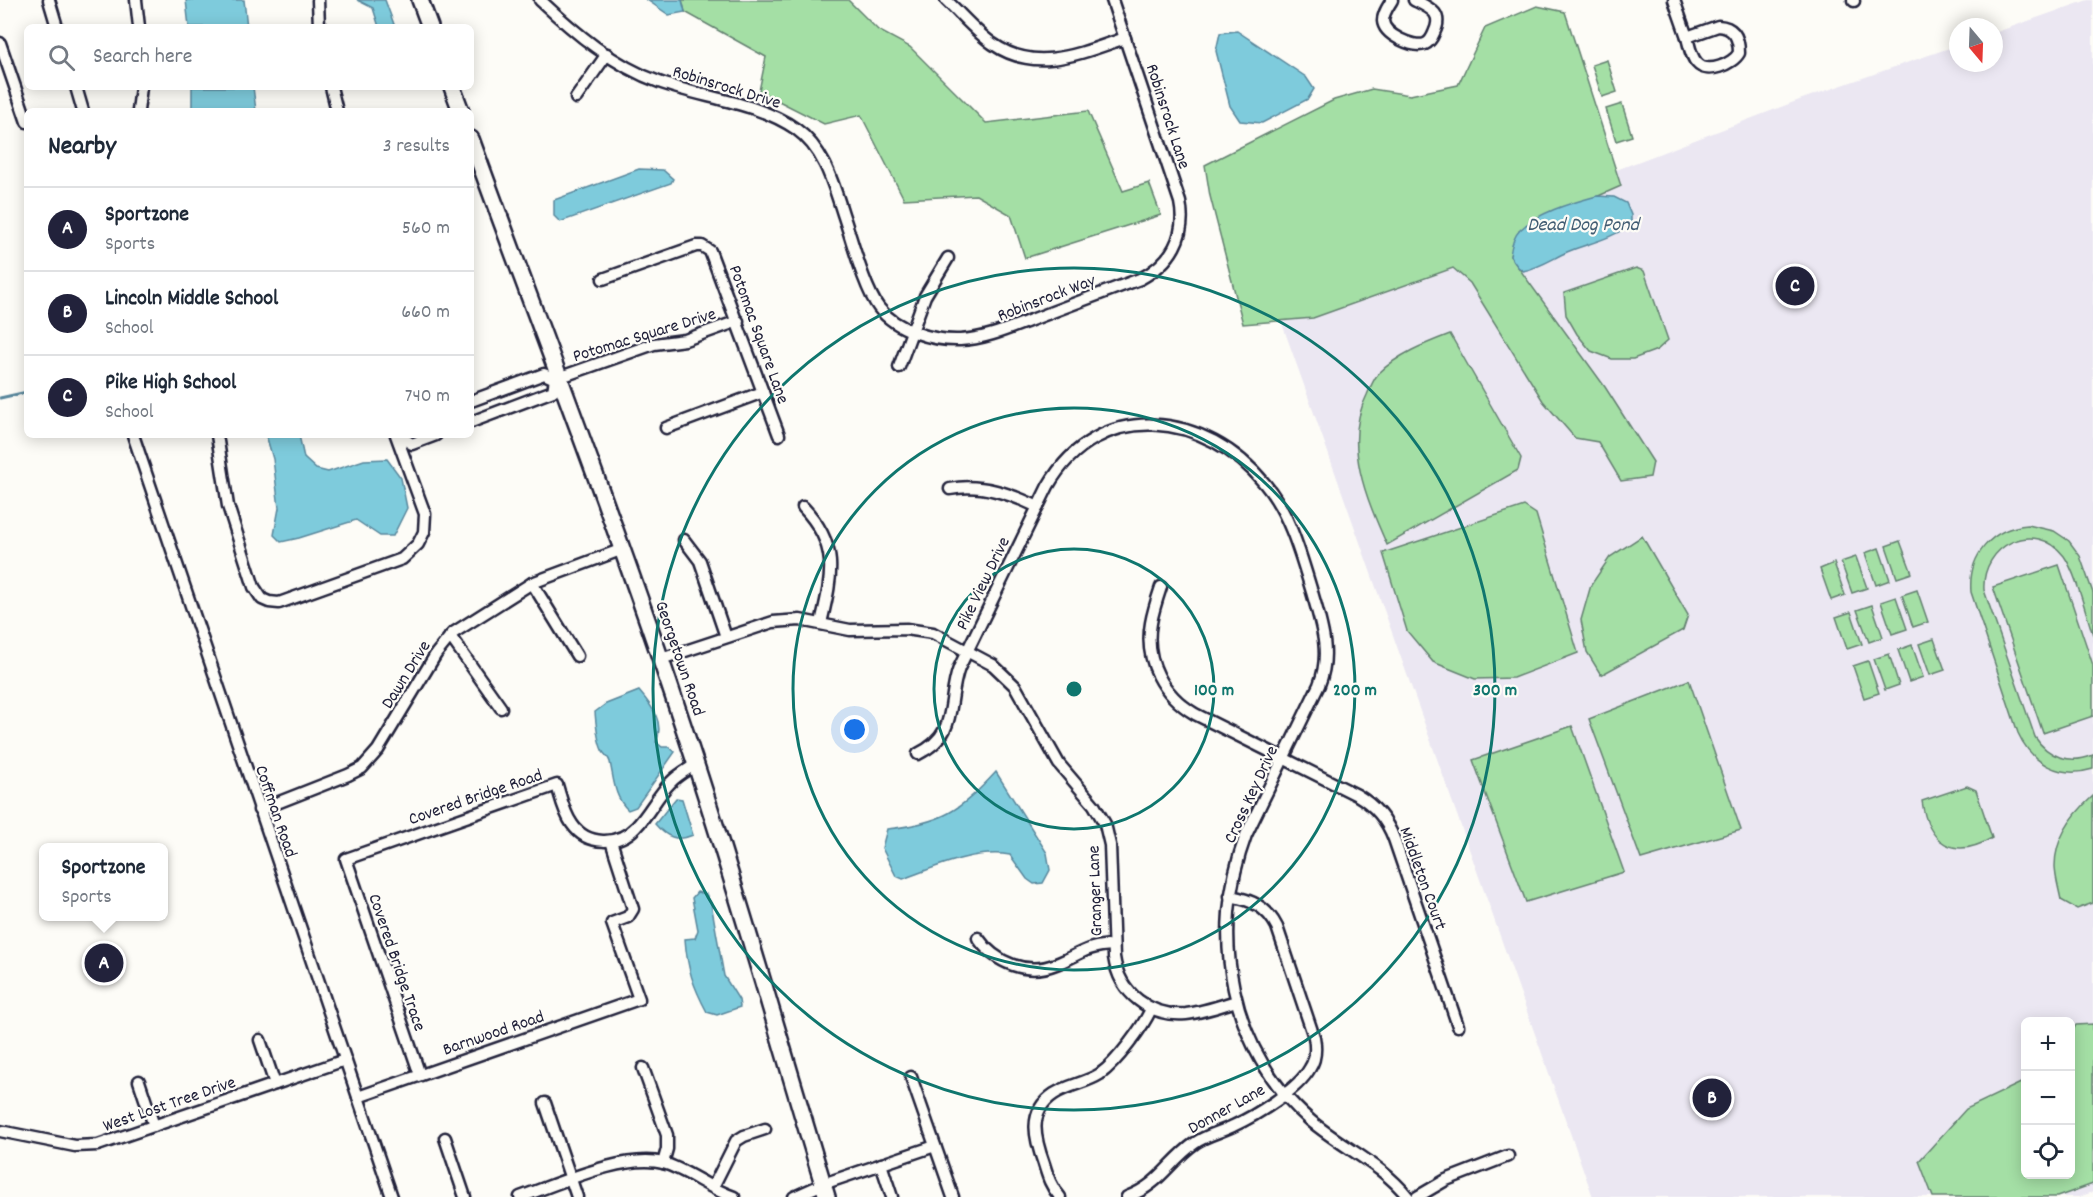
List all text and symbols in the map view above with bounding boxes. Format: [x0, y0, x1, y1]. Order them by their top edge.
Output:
north arrow [1949, 18, 2003, 72]
search box [24, 24, 474, 90]
icon: search [45, 41, 78, 74]
text: Search here [93, 42, 192, 73]
street label: Robinsrock Drive [669, 60, 783, 117]
street label: Robinsrock Lane [1138, 61, 1195, 173]
text: Nearby [48, 129, 116, 166]
text: 3 results [383, 133, 450, 161]
text: Sportzone [105, 200, 189, 231]
water label: Dead Dog Pond [1527, 212, 1641, 240]
text: A [62, 215, 73, 243]
text: 560 m [402, 215, 450, 243]
text: Sports [105, 231, 155, 259]
street label: Potomac Square Lane [721, 262, 794, 408]
pin: C [1776, 264, 1814, 308]
street label: Robinsrock Way [994, 269, 1100, 330]
text: Lincoln Middle School [105, 284, 278, 315]
text: B [63, 299, 72, 327]
text: 660 m [401, 299, 450, 327]
street label: Potomac Square Drive [570, 303, 719, 370]
text: School [105, 315, 154, 343]
text: Pike High School [105, 368, 236, 399]
text: C [63, 383, 72, 411]
text: 740 m [405, 383, 450, 411]
text: School [105, 399, 154, 427]
street label: Pike View Drive [951, 533, 1018, 635]
street label: Georgetown Road [647, 598, 710, 720]
street label: Dawn Drive [376, 636, 438, 714]
centre of rings [1064, 679, 1084, 699]
text: 100 m [1194, 679, 1234, 704]
text: 200 m [1333, 679, 1377, 704]
text: 300 m [1473, 679, 1517, 704]
your location [840, 715, 869, 744]
street label: Cross Key Drive [1219, 742, 1286, 848]
street label: Coffman Road [247, 762, 302, 861]
street label: Covered Bridge Road [406, 764, 546, 833]
street label: Middleton Court [1391, 824, 1452, 934]
popup [39, 843, 168, 921]
street label: Granger Lane [1082, 845, 1111, 937]
text: Sportzone [62, 853, 145, 884]
text: Sports [62, 884, 112, 912]
street label: Covered Bridge Trace [360, 891, 431, 1035]
pin: A [84, 940, 124, 986]
street label: Barnwood Road [440, 1005, 548, 1063]
map controls [2021, 1017, 2075, 1179]
button: + [2021, 1017, 2075, 1071]
street label: West Lost Tree Drive [100, 1071, 240, 1140]
button: − [2021, 1071, 2075, 1125]
pin: B [1692, 1076, 1732, 1120]
street label: Donner Lane [1184, 1079, 1270, 1142]
button: locate [2021, 1125, 2075, 1179]

